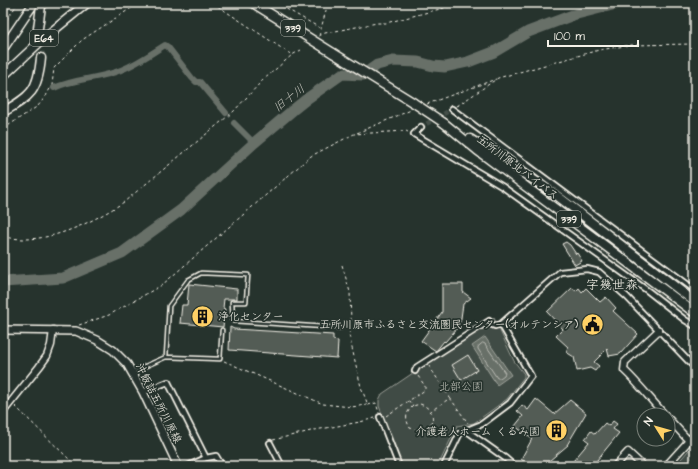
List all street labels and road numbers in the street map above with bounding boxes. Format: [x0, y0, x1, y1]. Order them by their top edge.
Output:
road number: 339 [281, 20, 305, 36]
road number: E64 [30, 30, 58, 46]
street label: 五所川原北バイパス [474, 132, 562, 203]
road number: 339 [557, 211, 581, 227]
street label: 沖飯詰五所川原線 [132, 361, 185, 446]

